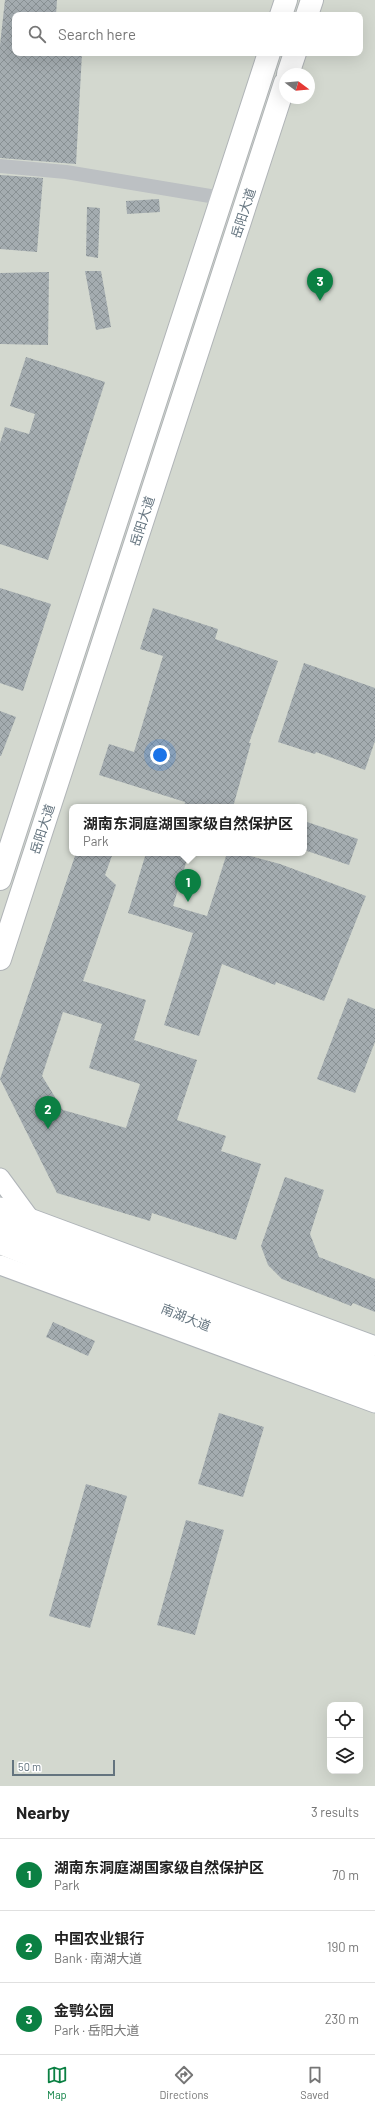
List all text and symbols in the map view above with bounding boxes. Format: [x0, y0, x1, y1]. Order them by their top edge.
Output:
search box [12, 12, 363, 56]
icon: search [26, 23, 48, 45]
text: Search here [58, 25, 136, 43]
north arrow [279, 68, 315, 104]
street label: 岳阳大道 [227, 186, 259, 240]
pin: 3 [307, 268, 333, 301]
street label: 岳阳大道 [126, 494, 158, 548]
your location [150, 745, 170, 765]
street label: 岳阳大道 [26, 802, 58, 856]
popup [69, 804, 307, 856]
text: 湖南东洞庭湖国家级自然保护区 [83, 814, 293, 832]
text: Park [83, 833, 109, 849]
pin: 1 [175, 869, 201, 902]
pin: 2 [35, 1096, 61, 1129]
street label: 南湖大道 [159, 1300, 213, 1334]
map controls [327, 1702, 363, 1774]
button: locate [327, 1702, 363, 1738]
button: layers [327, 1738, 363, 1774]
scale bar [12, 1758, 115, 1777]
text: 50 m [18, 1760, 41, 1773]
text: Nearby [16, 1802, 70, 1822]
text: 3 results [311, 1804, 359, 1820]
text: 湖南东洞庭湖国家级自然保护区 [54, 1858, 264, 1876]
text: 1 [27, 1867, 31, 1883]
text: 70 m [332, 1867, 359, 1883]
text: Park [54, 1877, 80, 1893]
text: 中国农业银行 [54, 1929, 144, 1947]
text: 2 [25, 1939, 33, 1955]
text: 190 m [327, 1939, 359, 1955]
text: Bank · 南湖大道 [54, 1950, 142, 1966]
text: 金鹗公园 [54, 2001, 114, 2019]
text: 3 [25, 2011, 33, 2027]
text: 230 m [325, 2011, 359, 2027]
text: Park · 岳阳大道 [54, 2022, 139, 2038]
tab: Map [46, 2064, 68, 2101]
tab: Directions [159, 2064, 209, 2101]
tab: Saved [300, 2064, 329, 2101]

